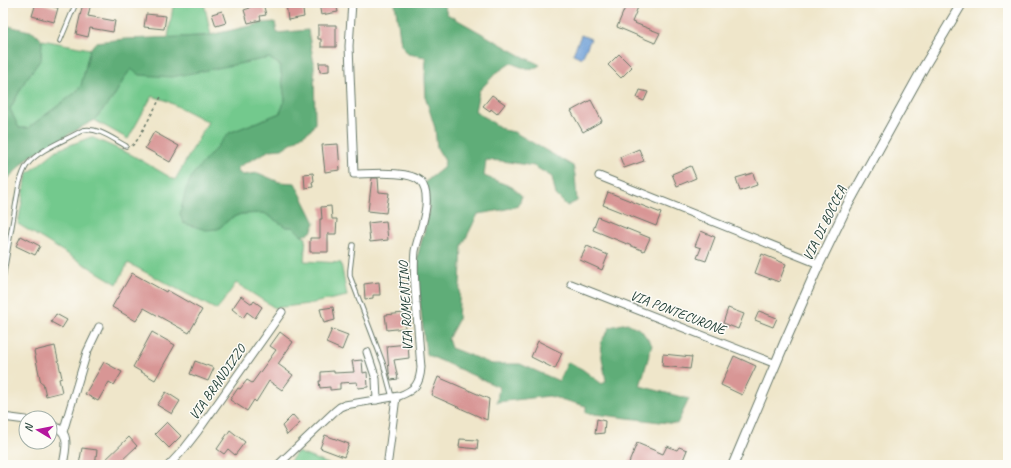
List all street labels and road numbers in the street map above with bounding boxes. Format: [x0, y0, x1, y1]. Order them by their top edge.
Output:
street label: VIA DI BOCCEA [799, 182, 850, 264]
street label: VIA ROMENTINO [395, 259, 416, 351]
street label: VIA PONTECURONE [628, 286, 729, 339]
street label: VIA BRANDIZZO [185, 340, 251, 423]

